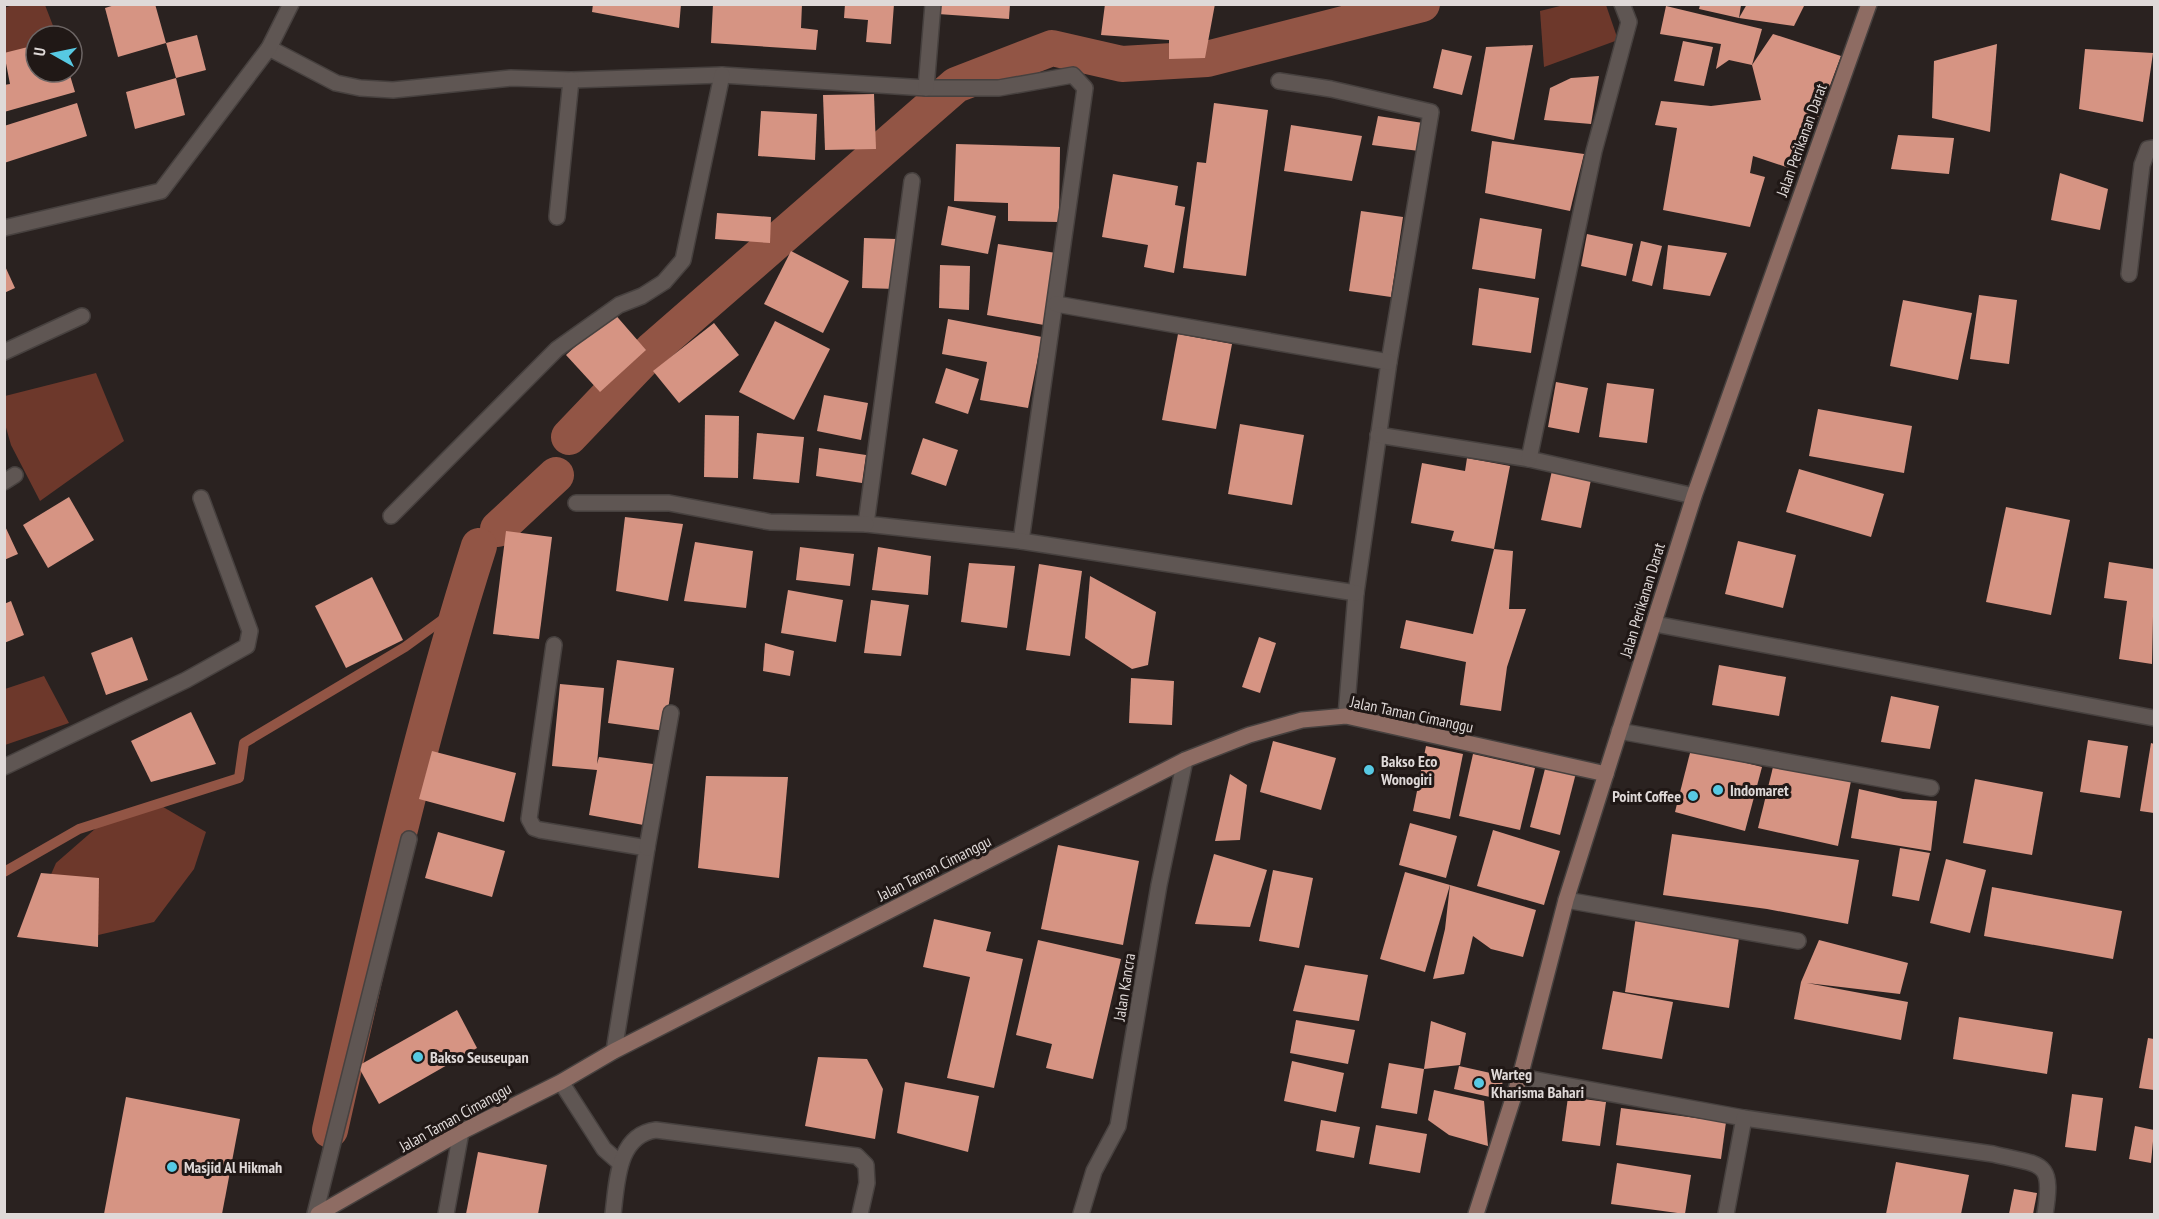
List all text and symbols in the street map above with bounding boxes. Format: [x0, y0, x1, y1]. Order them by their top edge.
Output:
north arrow [24, 24, 84, 84]
text: U [29, 46, 50, 57]
street label: Jalan Perikanan Darat [1771, 80, 1831, 200]
street label: Jalan Perikanan Darat [1615, 540, 1669, 661]
street label: Jalan Taman Cimanggu [1348, 691, 1475, 737]
place label: Bakso Eco Wonogiri [1380, 751, 1437, 789]
marker: Bakso Eco Wonogiri [1362, 763, 1376, 777]
place label: Indomaret [1730, 780, 1789, 800]
marker: Indomaret [1711, 783, 1725, 797]
place label: Point Coffee [1612, 786, 1681, 806]
marker: Point Coffee [1686, 789, 1700, 803]
street label: Jalan Taman Cimanggu [873, 831, 994, 906]
street label: Jalan Kancra [1109, 952, 1139, 1023]
place label: Bakso Seuseupan [430, 1047, 529, 1067]
marker: Bakso Seuseupan [411, 1050, 425, 1064]
place label: Warteg Kharisma Bahari [1490, 1064, 1584, 1102]
marker: Warteg Kharisma Bahari [1472, 1076, 1486, 1090]
street label: Jalan Taman Cimanggu [395, 1078, 515, 1157]
place label: Masjid Al Hikmah [184, 1157, 282, 1177]
marker: Masjid Al Hikmah [165, 1160, 179, 1174]

